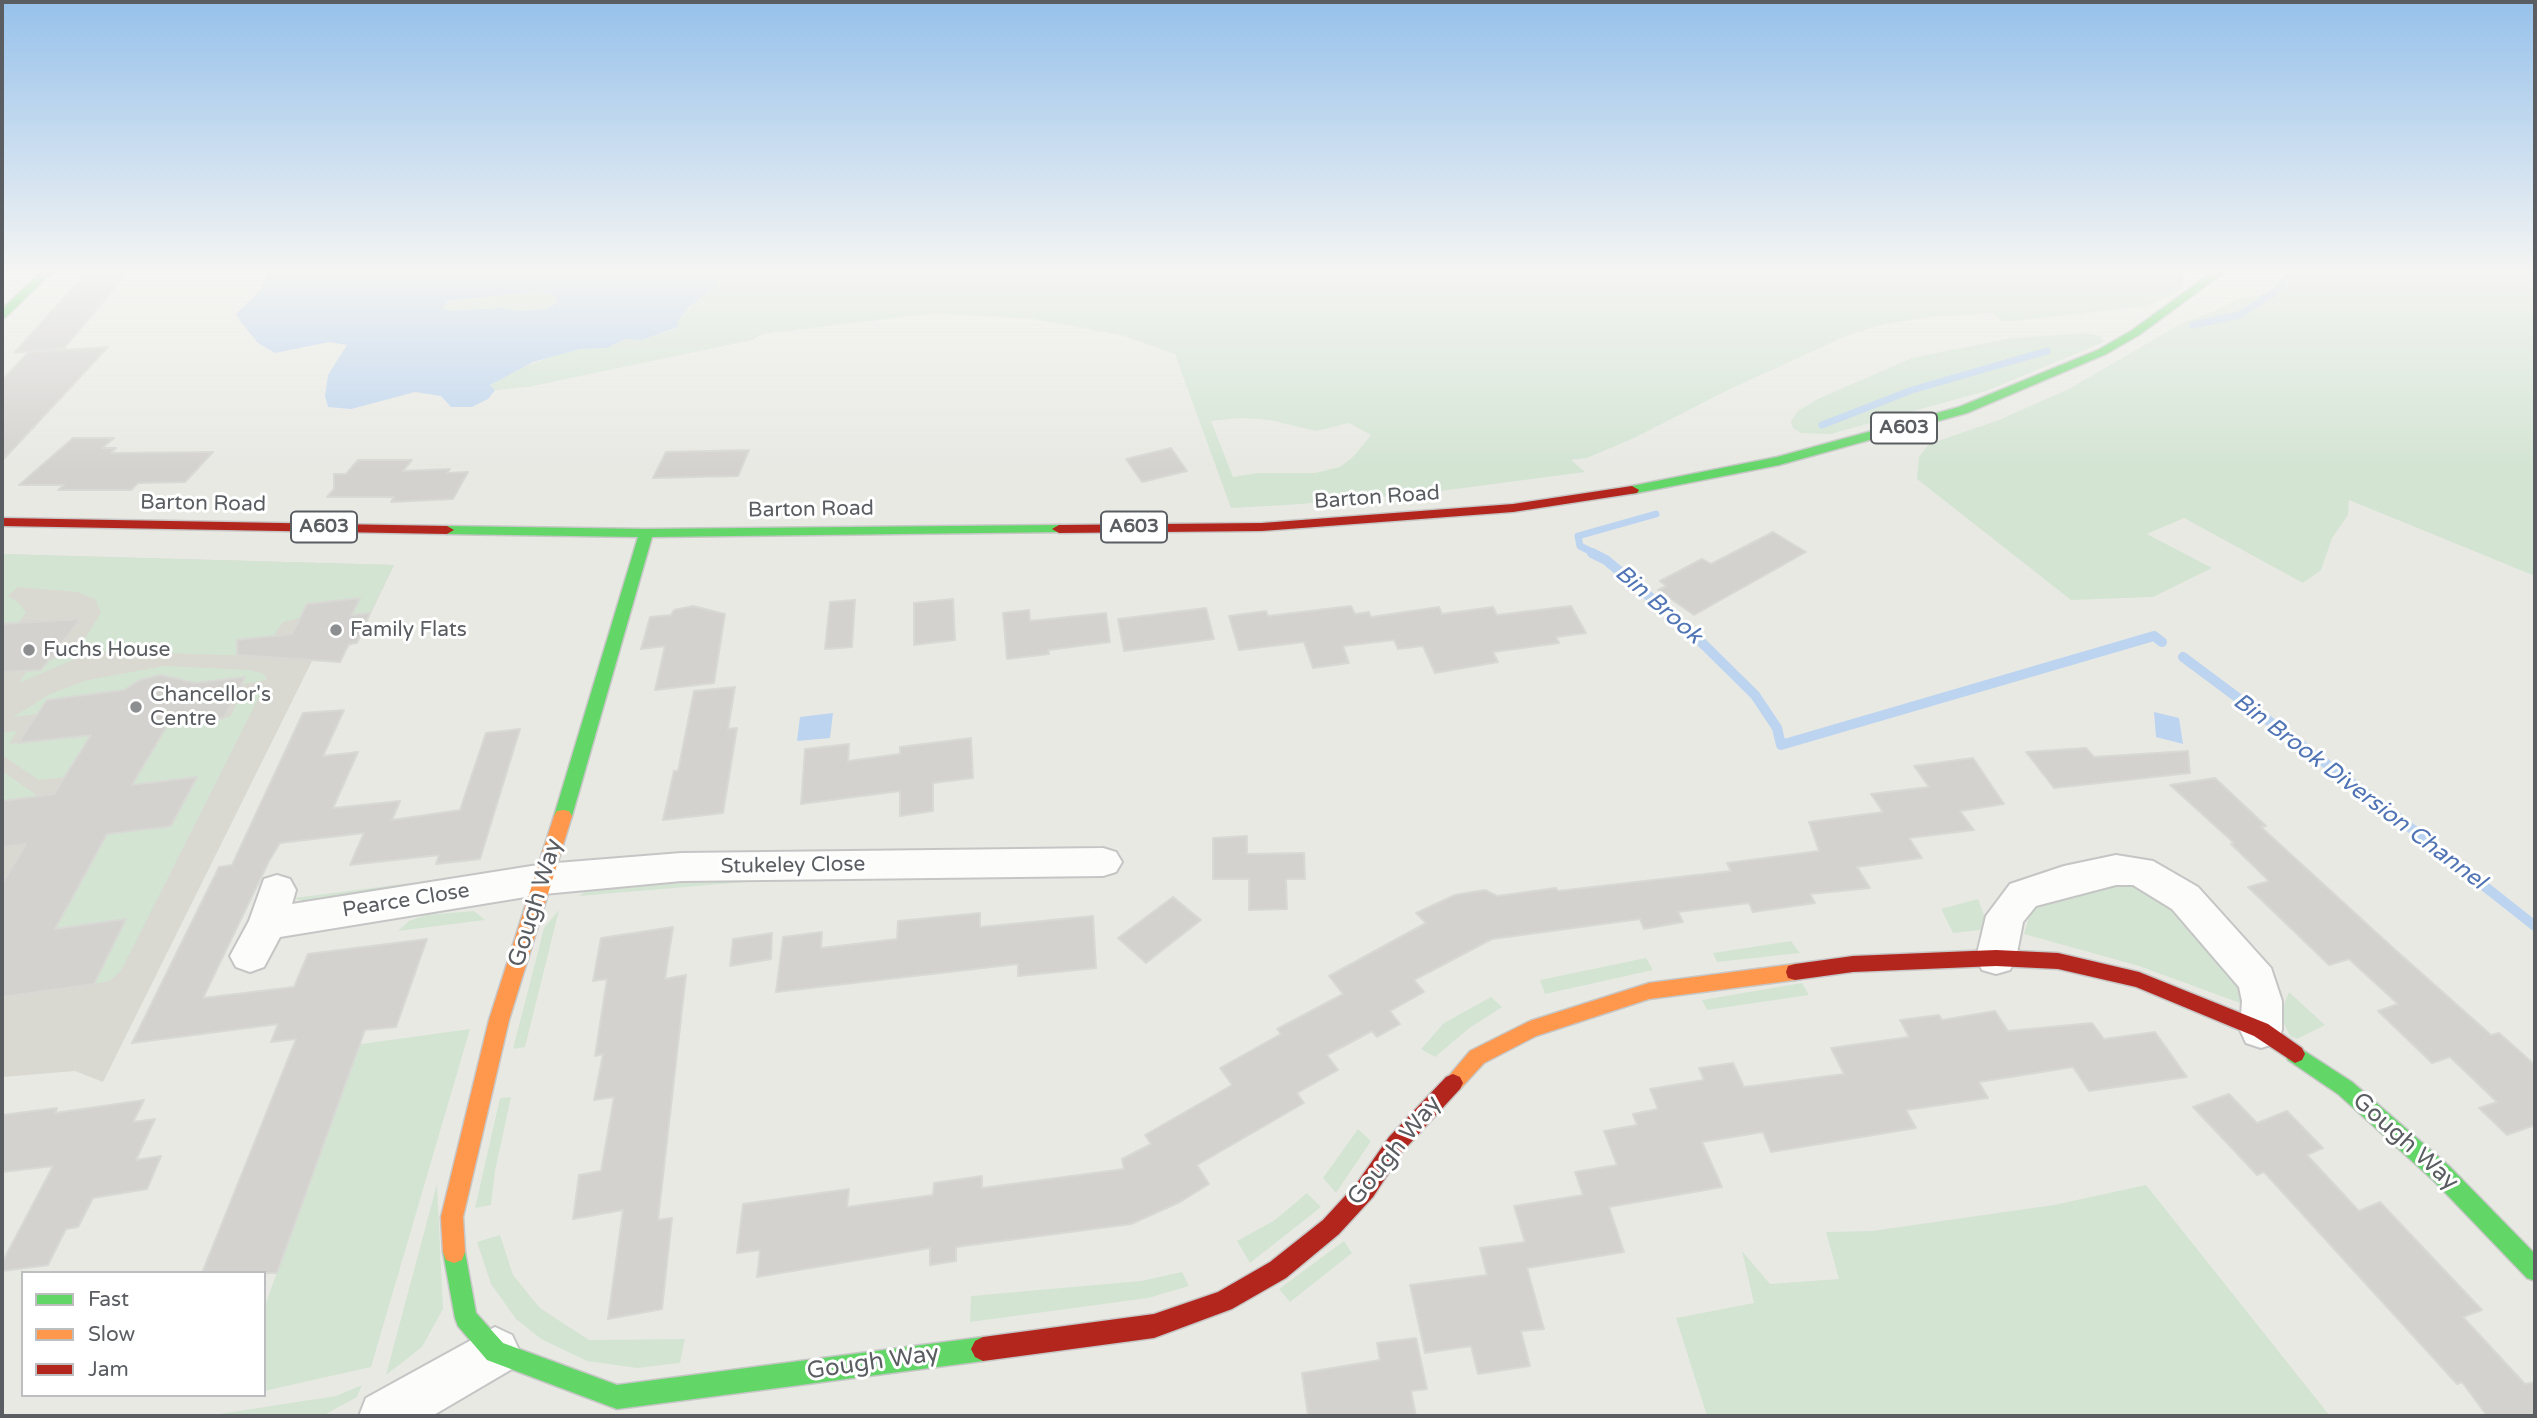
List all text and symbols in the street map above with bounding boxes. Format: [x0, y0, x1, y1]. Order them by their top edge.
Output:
road number: A603 [1871, 412, 1937, 444]
street label: Barton Road [1313, 481, 1441, 515]
street label: Barton Road [140, 490, 266, 518]
street label: Barton Road [748, 496, 874, 524]
road number: A603 [291, 512, 357, 542]
road number: A603 [1101, 512, 1167, 542]
water label: Bin Brook [1609, 560, 1707, 650]
place label: Family Flats [350, 617, 467, 643]
marker: Family Flats [328, 622, 344, 638]
place label: Fuchs House [43, 637, 170, 663]
marker: Fuchs House [21, 642, 37, 658]
place label: Chancellor's Centre [150, 682, 271, 732]
water label: Bin Brook Diversion Channel [2227, 688, 2491, 896]
marker: Chancellor's Centre [128, 699, 144, 715]
street label: Gough Way [503, 835, 569, 971]
street label: Stukeley Close [720, 852, 866, 880]
street label: Pearce Close [341, 879, 471, 923]
street label: Gough Way [2346, 1087, 2464, 1197]
street label: Gough Way [1342, 1090, 1448, 1212]
legend [21, 1271, 266, 1397]
text: Fast [88, 1287, 129, 1312]
text: Slow [88, 1322, 135, 1347]
street label: Gough Way [805, 1339, 941, 1387]
text: Jam [88, 1357, 129, 1382]

